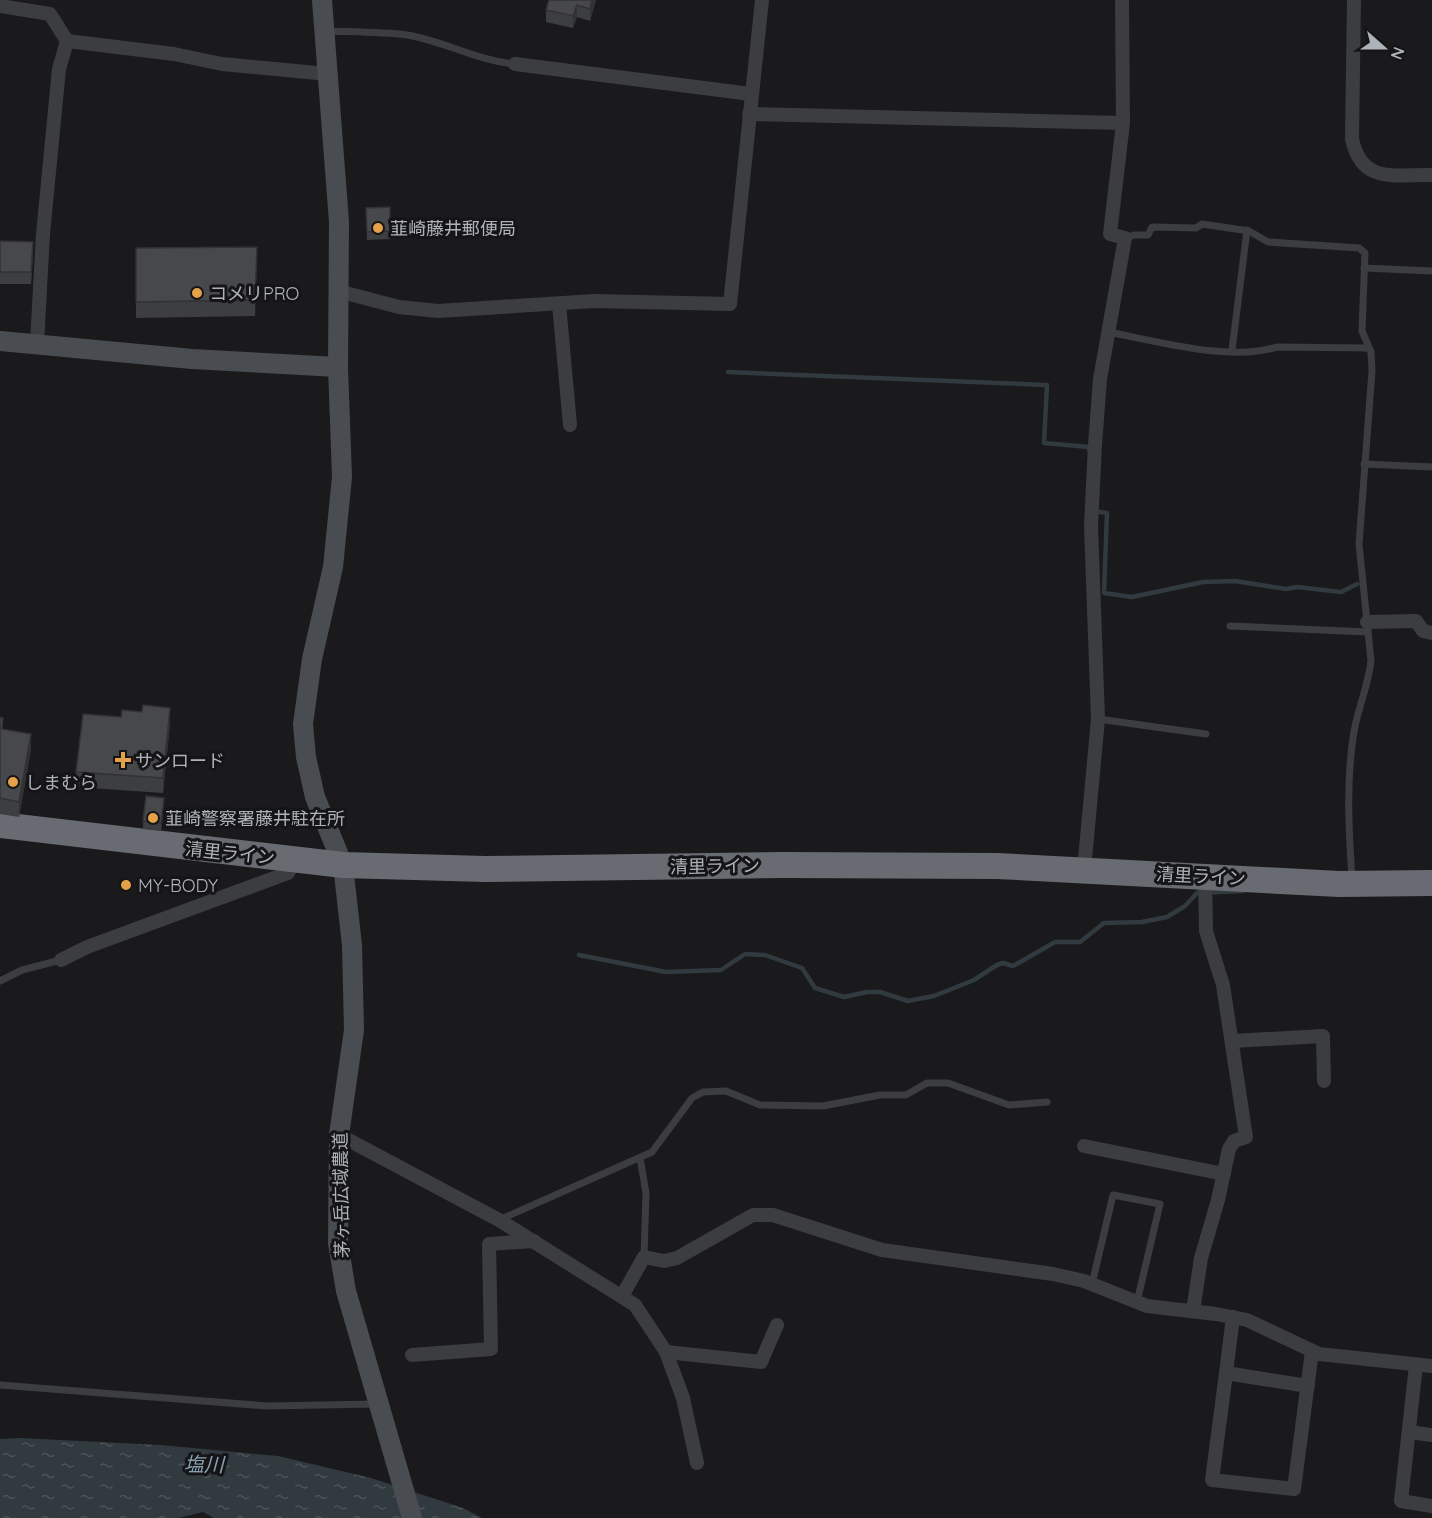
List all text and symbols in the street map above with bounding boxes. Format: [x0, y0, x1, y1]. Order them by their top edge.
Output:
north arrow [1354, 18, 1414, 78]
text: N [1387, 44, 1409, 62]
place label: 韮崎藤井郵便局 [390, 217, 516, 240]
marker: 韮崎藤井郵便局 [371, 221, 385, 235]
place label: コメリPRO [209, 282, 299, 305]
marker: コメリPRO [190, 286, 204, 300]
place label: サンロード [135, 749, 225, 772]
marker: サンロード [116, 753, 130, 767]
place label: しまむら [25, 771, 97, 794]
marker: しまむら [6, 775, 20, 789]
place label: 韮崎警察署藤井駐在所 [165, 807, 345, 830]
marker: 韮崎警察署藤井駐在所 [146, 811, 160, 825]
street label: 清里ライン [184, 837, 276, 869]
street label: 清里ライン [670, 854, 760, 878]
street label: 清里ライン [1155, 862, 1247, 890]
place label: MY-BODY [138, 874, 218, 897]
marker: MY-BODY [119, 878, 133, 892]
street label: 茅ヶ岳広域農道 [328, 1132, 354, 1258]
water label: 塩川 [184, 1451, 226, 1477]

